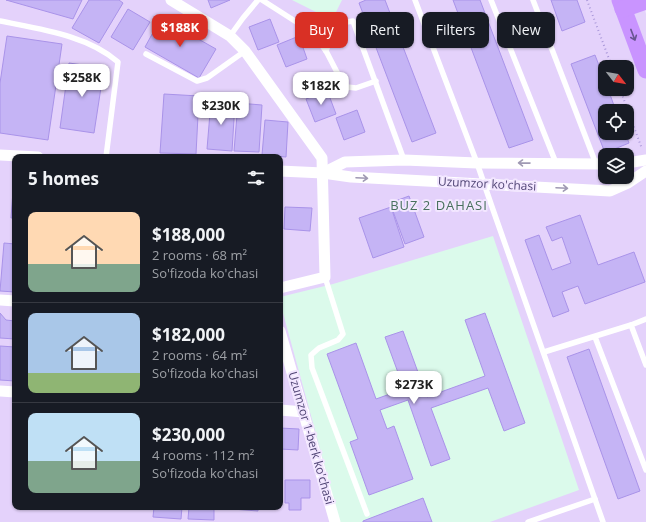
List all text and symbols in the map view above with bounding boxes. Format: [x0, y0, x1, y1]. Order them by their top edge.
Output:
chip: Buy [295, 12, 348, 48]
chip: Rent [356, 12, 414, 48]
chip: Filters [422, 12, 489, 48]
chip: New [497, 12, 555, 48]
pin: $188K [152, 14, 208, 48]
text: $188K [161, 18, 199, 36]
one-way arrow [629, 29, 637, 41]
north arrow [598, 60, 634, 96]
map controls [598, 60, 634, 184]
pin: $258K [54, 64, 110, 98]
text: $258K [63, 68, 101, 86]
pin: $182K [293, 72, 349, 106]
text: $182K [302, 76, 340, 94]
pin: $230K [193, 92, 249, 126]
text: $230K [202, 96, 240, 114]
button: locate [598, 104, 634, 140]
button: layers [598, 148, 634, 184]
one-way arrow [518, 159, 531, 167]
text: 5 homes [28, 167, 99, 190]
icon: filters [245, 167, 267, 189]
street label: Uzumzor ko'chasi [437, 172, 537, 195]
one-way arrow [355, 174, 368, 182]
one-way arrow [555, 184, 568, 192]
district label: BUZ 2 DAHASI [390, 196, 488, 214]
text: $188,000 [152, 223, 225, 246]
icon: home [60, 228, 108, 276]
text: 2 rooms · 68 m² [152, 246, 247, 264]
text: So'fizoda ko'chasi [152, 264, 258, 282]
text: $182,000 [152, 323, 225, 346]
icon: home [60, 329, 108, 377]
text: 2 rooms · 64 m² [152, 346, 247, 364]
text: So'fizoda ko'chasi [152, 364, 258, 382]
street label: Uzumzor 1-berk ko'chasi [284, 369, 339, 506]
pin: $273K [386, 371, 442, 405]
text: $273K [395, 375, 433, 393]
text: $230,000 [152, 423, 225, 446]
icon: home [60, 429, 108, 477]
text: 4 rooms · 112 m² [152, 446, 254, 464]
text: So'fizoda ko'chasi [152, 464, 258, 482]

